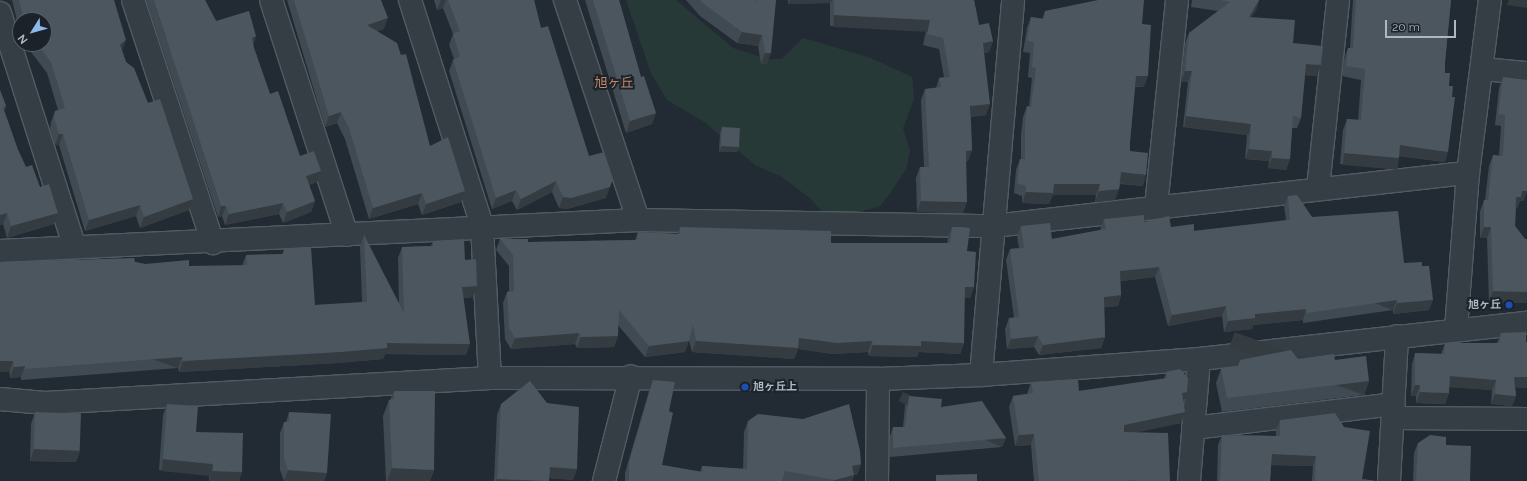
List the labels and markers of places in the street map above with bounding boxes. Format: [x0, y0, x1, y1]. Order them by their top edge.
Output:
place label: 旭ヶ丘 [1468, 298, 1501, 312]
marker: 旭ヶ丘 [1504, 300, 1514, 310]
place label: 旭ヶ丘上 [753, 380, 797, 394]
marker: 旭ヶ丘上 [740, 382, 750, 392]

